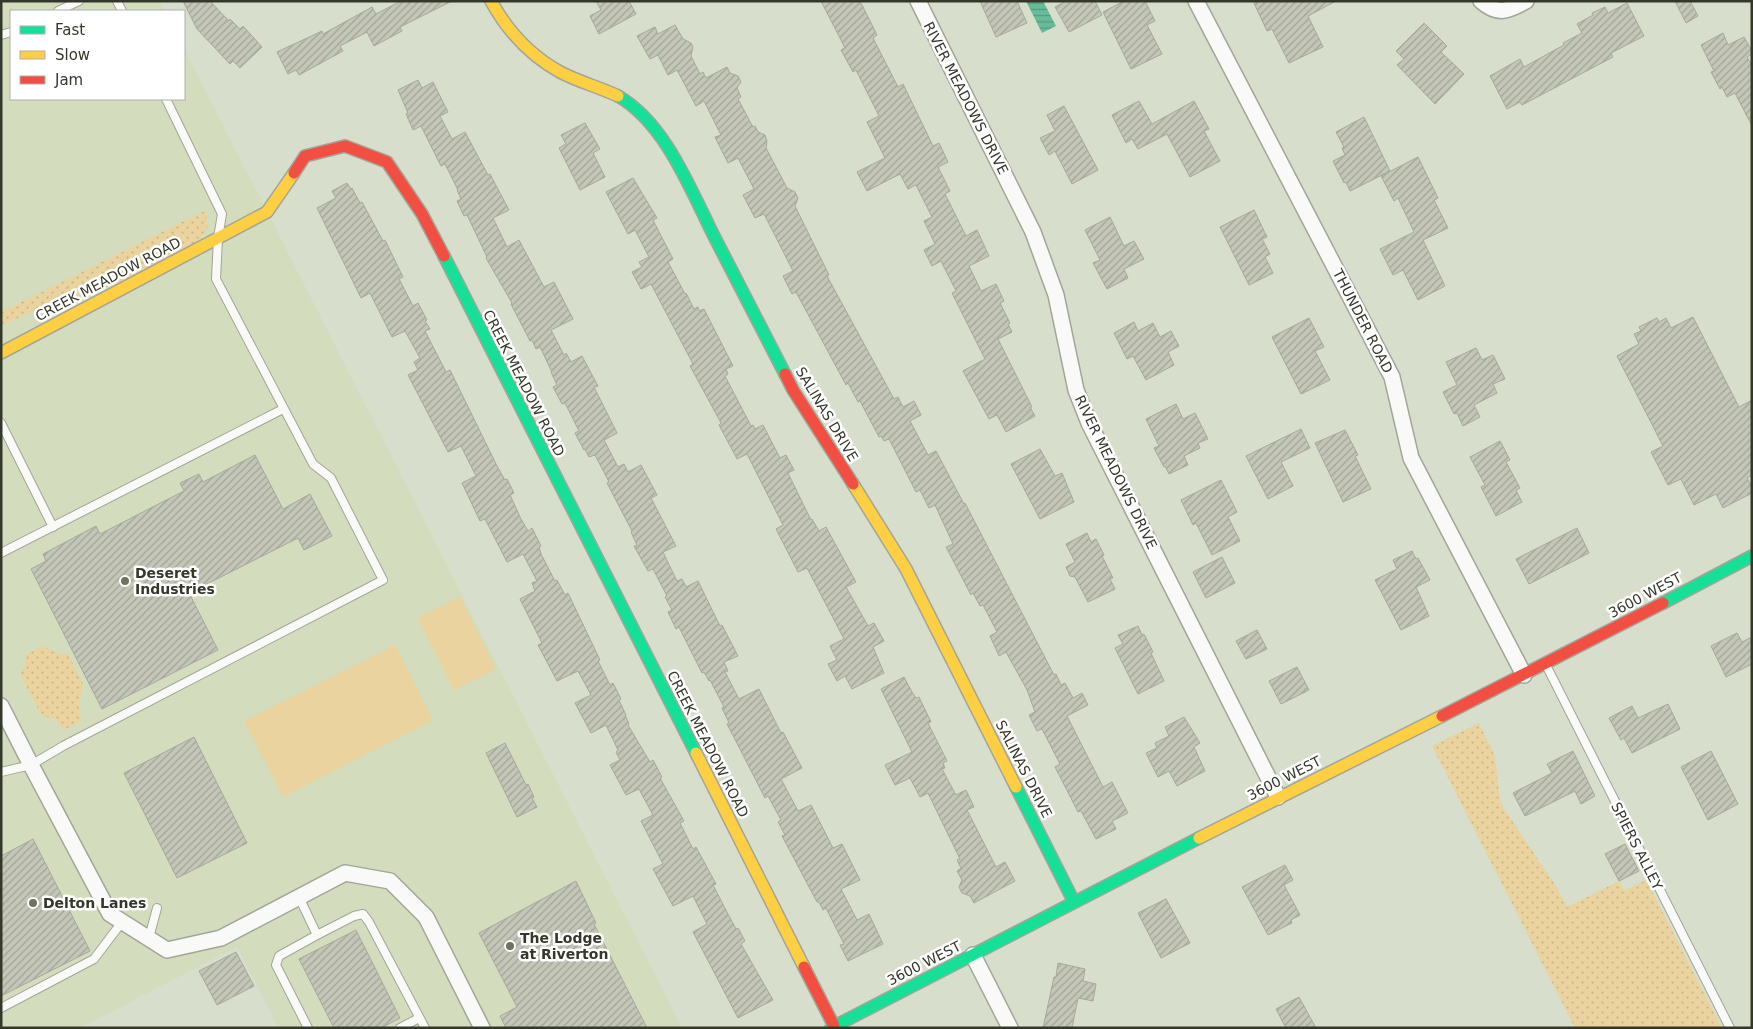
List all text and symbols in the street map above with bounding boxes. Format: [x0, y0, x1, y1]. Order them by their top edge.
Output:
legend [10, 10, 185, 100]
street label: RIVER MEADOWS DRIVE [921, 19, 1011, 177]
text: Fast [55, 21, 85, 39]
text: Slow [55, 46, 90, 64]
text: Jam [54, 71, 83, 89]
street label: CREEK MEADOW ROAD [33, 234, 183, 324]
street label: THUNDER ROAD [1329, 265, 1396, 376]
street label: CREEK MEADOW ROAD [480, 307, 568, 459]
street label: SALINAS DRIVE [793, 364, 861, 464]
street label: RIVER MEADOWS DRIVE [1072, 393, 1160, 551]
place label: Deseret Industries [135, 565, 215, 597]
street label: 3600 WEST [1606, 569, 1685, 621]
marker: Deseret Industries [119, 575, 131, 587]
street label: CREEK MEADOW ROAD [664, 668, 752, 820]
street label: SALINAS DRIVE [993, 718, 1055, 820]
street label: 3600 WEST [1245, 752, 1324, 803]
street label: SPIERS ALLEY [1608, 800, 1666, 893]
place label: Delton Lanes [43, 895, 146, 911]
marker: Delton Lanes [27, 897, 39, 909]
place label: The Lodge at Riverton [520, 930, 608, 962]
street label: 3600 WEST [885, 937, 964, 988]
marker: The Lodge at Riverton [504, 940, 516, 952]

